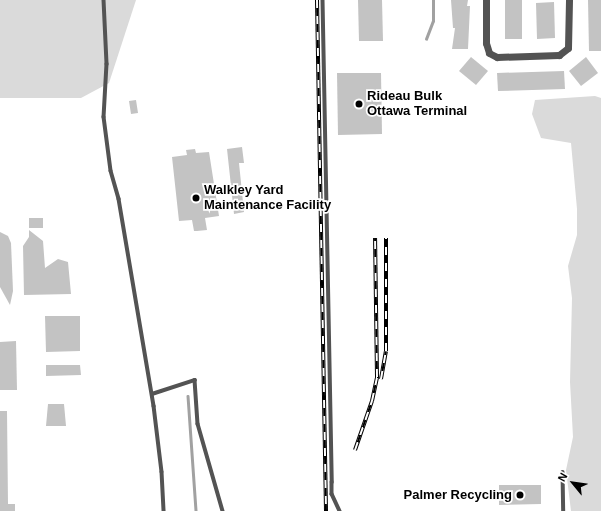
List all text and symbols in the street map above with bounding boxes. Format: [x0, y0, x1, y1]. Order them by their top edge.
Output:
place label: Rideau Bulk Ottawa Terminal [367, 89, 467, 120]
marker: Rideau Bulk Ottawa Terminal [354, 99, 364, 109]
place label: Walkley Yard Maintenance Facility [204, 183, 331, 214]
marker: Walkley Yard Maintenance Facility [191, 193, 201, 203]
north arrow [553, 463, 593, 503]
text: N [555, 471, 570, 484]
place label: Palmer Recycling [404, 487, 512, 503]
marker: Palmer Recycling [515, 490, 525, 500]

